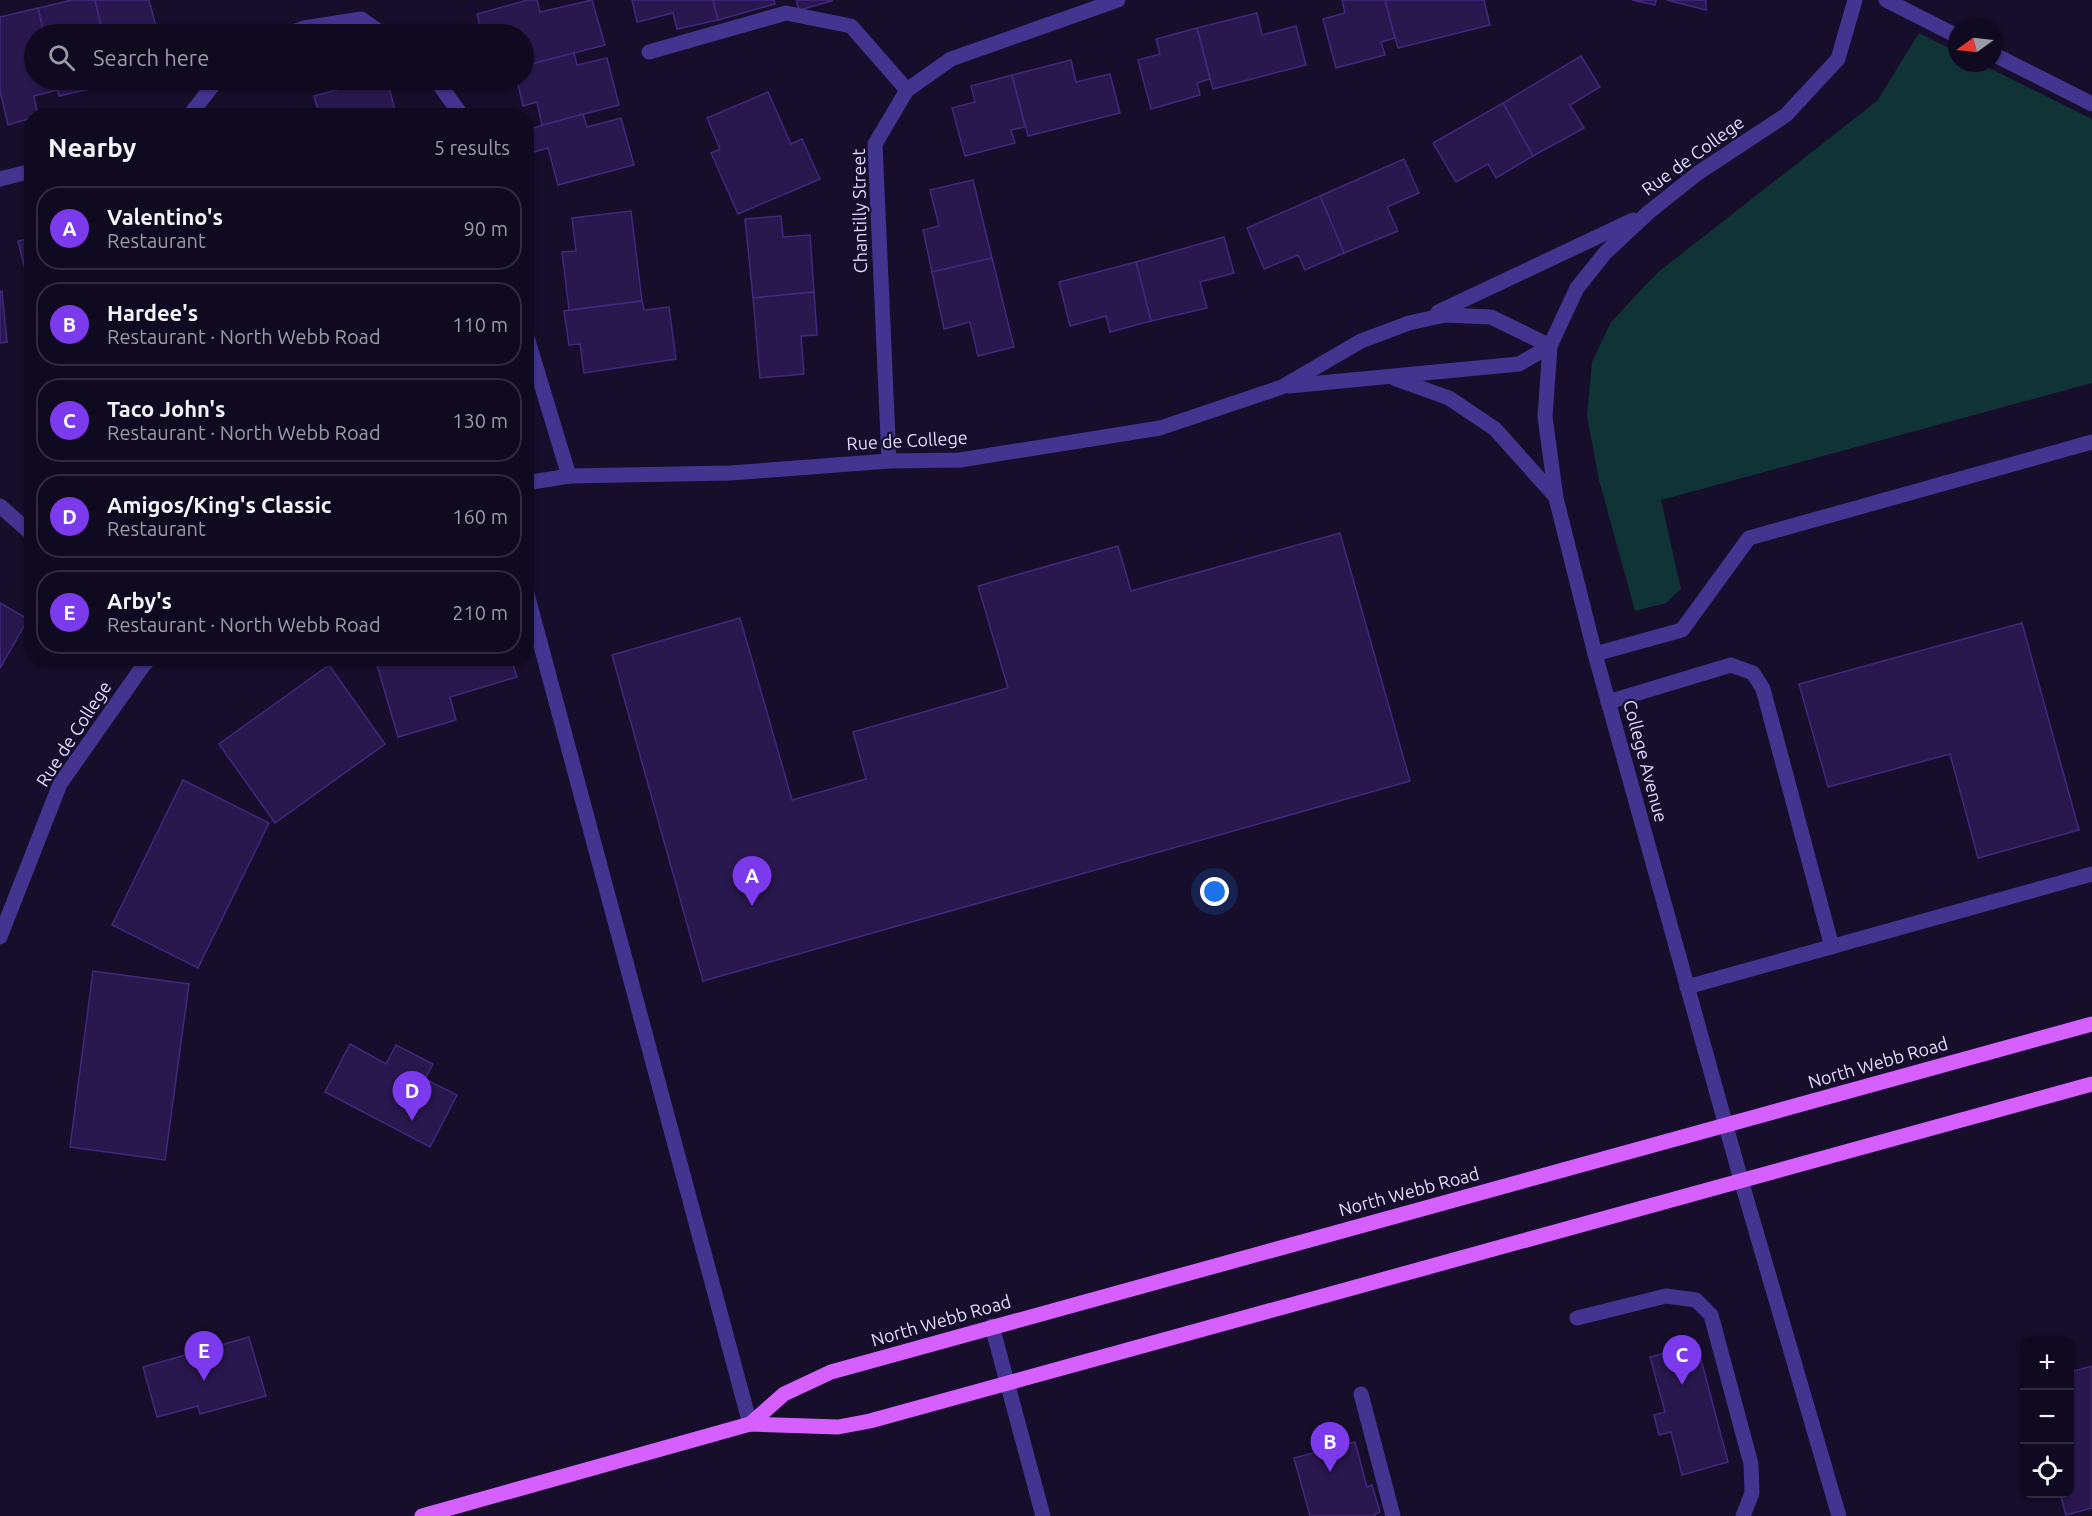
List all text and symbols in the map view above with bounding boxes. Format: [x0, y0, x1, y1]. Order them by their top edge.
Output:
north arrow [1948, 18, 2002, 72]
search box [24, 24, 534, 90]
icon: search [45, 41, 78, 74]
text: Search here [93, 45, 209, 70]
street label: Rue de College [1637, 111, 1747, 199]
text: Nearby [48, 133, 136, 162]
text: 5 results [434, 136, 510, 159]
street label: Chantilly Street [848, 148, 870, 274]
text: Valentino's [107, 204, 223, 229]
text: A [62, 217, 77, 240]
text: 90 m [464, 217, 508, 240]
text: Restaurant [107, 229, 206, 252]
text: Hardee's [107, 300, 198, 325]
text: B [63, 313, 76, 336]
text: 110 m [452, 313, 508, 336]
text: Restaurant · North Webb Road [107, 325, 381, 348]
text: Taco John's [107, 396, 225, 421]
text: C [63, 409, 76, 432]
text: 130 m [452, 409, 508, 432]
text: Restaurant · North Webb Road [107, 421, 381, 444]
street label: Rue de College [846, 427, 968, 453]
text: Amigos/King's Classic [107, 492, 332, 517]
text: D [62, 505, 77, 528]
text: 160 m [452, 505, 508, 528]
text: Restaurant [107, 517, 206, 540]
text: Arby's [107, 588, 172, 613]
text: E [64, 601, 75, 624]
text: 210 m [452, 601, 508, 624]
text: Restaurant · North Webb Road [107, 613, 381, 636]
street label: Rue de College [32, 677, 115, 790]
street label: College Avenue [1620, 697, 1672, 824]
pin: A [732, 856, 771, 906]
your location [1200, 877, 1229, 906]
street label: North Webb Road [1805, 1032, 1950, 1092]
pin: D [392, 1072, 432, 1121]
street label: North Webb Road [1336, 1163, 1481, 1219]
street label: North Webb Road [868, 1290, 1013, 1350]
pin: E [184, 1332, 224, 1381]
pin: C [1662, 1336, 1702, 1385]
map controls [2020, 1336, 2074, 1498]
button: + [2020, 1336, 2074, 1390]
button: − [2020, 1390, 2074, 1444]
pin: B [1310, 1422, 1350, 1472]
button: locate [2020, 1444, 2074, 1498]

